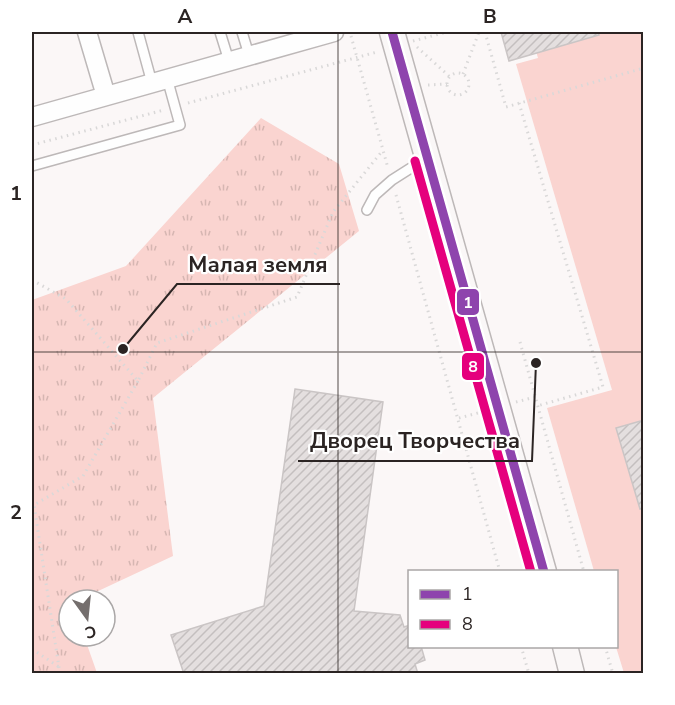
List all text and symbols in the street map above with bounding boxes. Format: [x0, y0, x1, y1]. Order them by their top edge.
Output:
text: A [178, 3, 193, 30]
text: B [483, 3, 497, 30]
text: 1 [10, 180, 22, 207]
callout: Малая земля [177, 244, 340, 284]
text: Малая земля [188, 250, 328, 280]
line badge: 1 [456, 288, 480, 316]
text: 1 [463, 292, 473, 314]
line badge: 8 [461, 352, 485, 381]
text: 8 [468, 356, 478, 378]
callout: Дворец Творчества [298, 421, 532, 461]
text: Дворец Творчества [310, 426, 520, 456]
text: 2 [10, 499, 22, 526]
legend [408, 570, 618, 648]
text: 1 [462, 582, 473, 606]
north arrow [57, 588, 117, 648]
text: 8 [462, 612, 473, 636]
text: С [82, 619, 99, 644]

